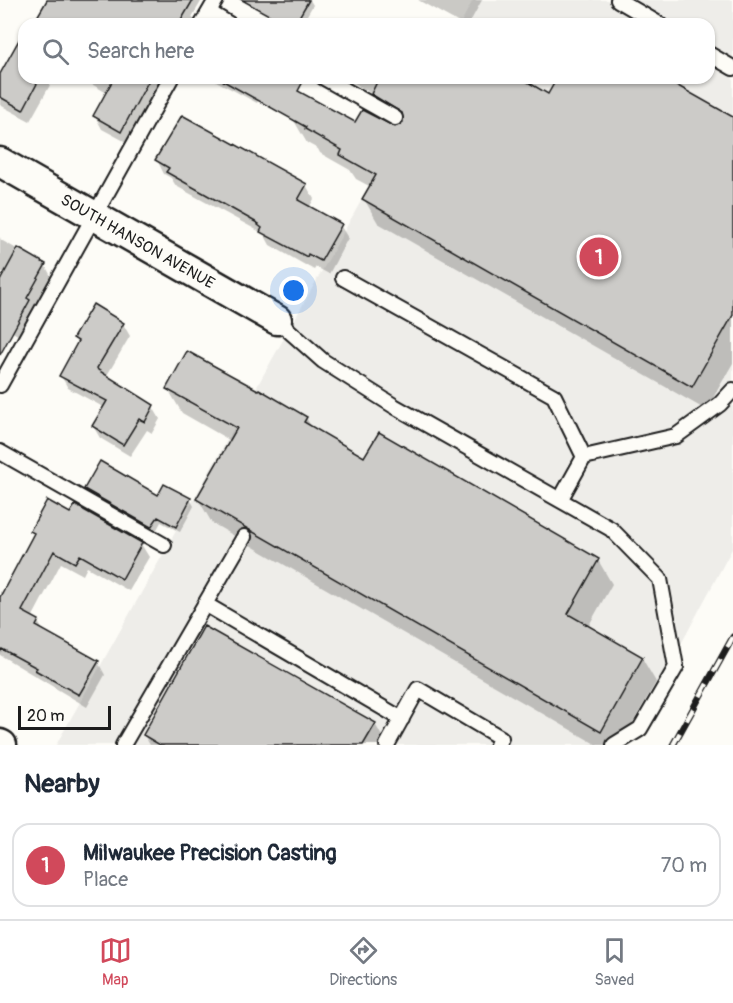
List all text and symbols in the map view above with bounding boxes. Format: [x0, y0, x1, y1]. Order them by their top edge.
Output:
search box [18, 18, 715, 84]
icon: search [39, 35, 72, 68]
text: Search here [87, 37, 194, 65]
street label: SOUTH HANSON AVENUE [57, 190, 218, 293]
pin: 1 [580, 234, 618, 280]
your location [279, 276, 308, 305]
scale bar [18, 703, 111, 730]
text: 20 m [27, 706, 65, 726]
text: Nearby [24, 768, 100, 800]
text: Milwaukee Precision Casting [83, 839, 337, 867]
text: 1 [42, 853, 49, 878]
text: 70 m [661, 853, 707, 878]
text: Place [83, 867, 128, 892]
tab: Map [99, 934, 132, 990]
tab: Directions [329, 934, 397, 990]
tab: Saved [595, 934, 634, 990]

